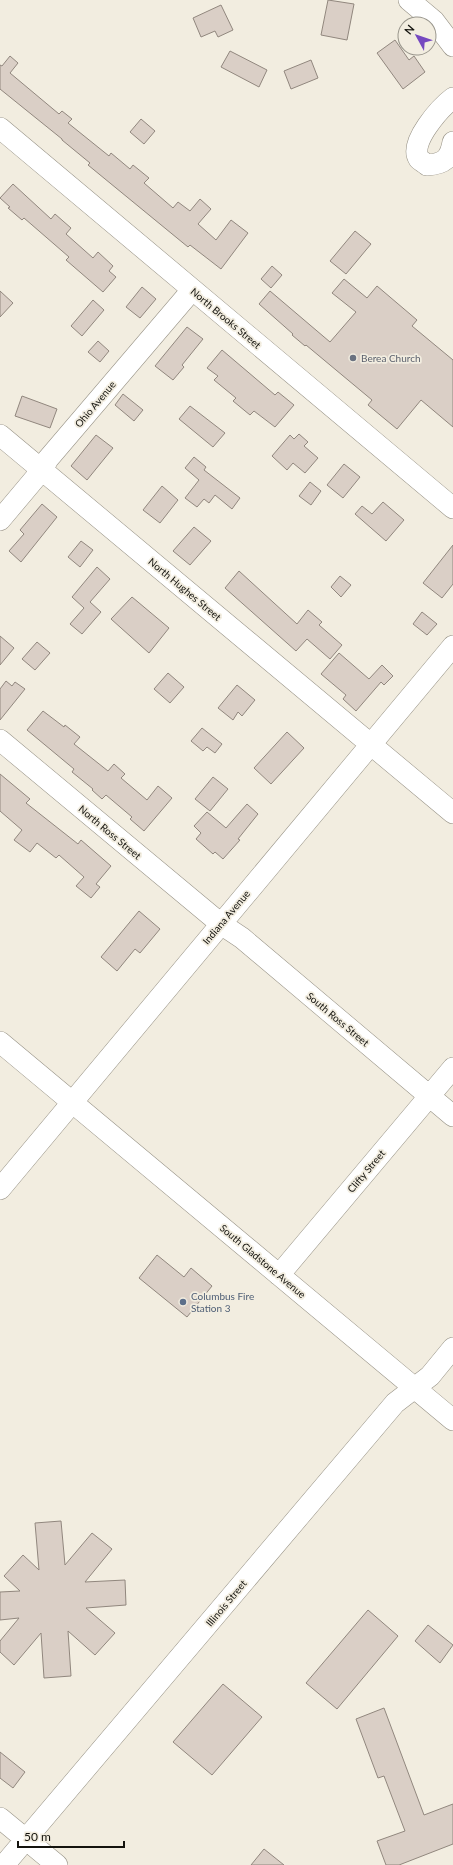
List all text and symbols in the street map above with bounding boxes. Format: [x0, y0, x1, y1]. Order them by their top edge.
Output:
north arrow [397, 16, 437, 56]
text: N [401, 22, 417, 37]
street label: North Brooks Street [188, 285, 264, 351]
place label: Berea Church [361, 352, 421, 364]
marker: Berea Church [348, 353, 358, 363]
street label: Ohio Avenue [72, 378, 118, 430]
street label: North Hughes Street [146, 555, 224, 623]
street label: North Ross Street [76, 802, 144, 862]
street label: Indiana Avenue [200, 887, 252, 947]
street label: South Ross Street [304, 989, 372, 1049]
street label: Clifty Street [345, 1147, 388, 1195]
street label: South Gladstone Avenue [218, 1222, 308, 1300]
place label: Columbus Fire Station 3 [191, 1290, 254, 1314]
marker: Columbus Fire Station 3 [178, 1297, 188, 1307]
street label: Illinois Street [203, 1577, 249, 1629]
scale bar [18, 1823, 124, 1849]
text: 50 m [24, 1829, 51, 1844]

